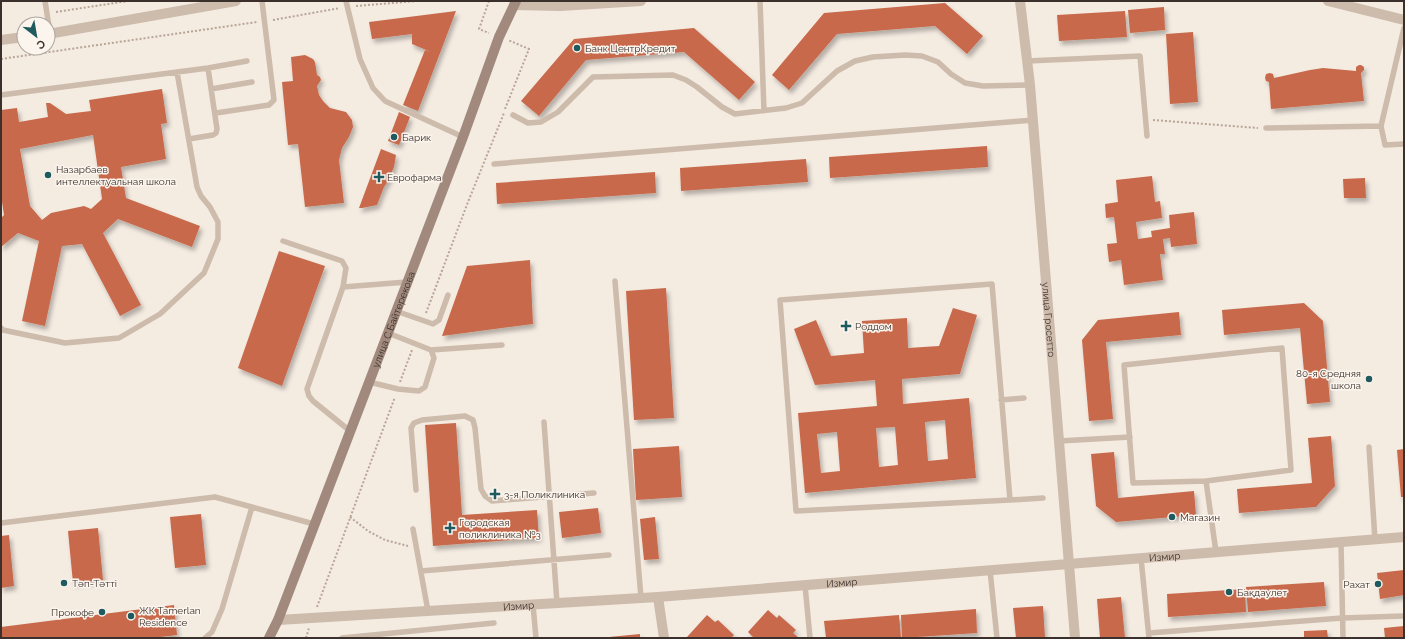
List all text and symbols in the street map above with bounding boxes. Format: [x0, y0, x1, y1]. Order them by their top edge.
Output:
north arrow [16, 16, 56, 56]
text: С [34, 37, 47, 52]
marker: Банк ЦентрКредит [572, 43, 582, 53]
place label: Банк ЦентрКредит [585, 43, 676, 54]
marker: Барик [389, 132, 399, 142]
place label: Барик [402, 132, 431, 143]
place label: Назарбаев интеллектуальная школа [56, 164, 176, 187]
marker: Назарбаев интеллектуальная школа [43, 170, 53, 180]
marker: Еврофарма [374, 172, 384, 182]
place label: Еврофарма [387, 172, 442, 183]
street label: улица С.Байтерекова [370, 270, 417, 369]
street label: улица Гросетто [1041, 282, 1058, 358]
marker: Роддом [840, 320, 852, 332]
place label: Роддом [855, 321, 892, 332]
place label: 80-я Средняя школа [1296, 368, 1361, 391]
marker: 80-я Средняя школа [1364, 374, 1374, 384]
marker: 3-я Поликлиника [489, 488, 501, 500]
place label: 3-я Поликлиника [504, 489, 585, 500]
marker: Магазин [1167, 512, 1177, 522]
place label: Магазин [1180, 512, 1220, 523]
place label: Городская поликлиника №3 [459, 517, 541, 540]
marker: Городская поликлиника №3 [444, 522, 456, 534]
street label: Измир [1149, 550, 1181, 563]
street label: Измир [826, 575, 858, 589]
marker: Тәп-Тәтті [59, 578, 69, 588]
place label: Тәп-Тәтті [72, 578, 117, 589]
place label: Рахат [1343, 579, 1370, 590]
marker: Рахат [1373, 579, 1383, 589]
marker: Бақдаулет [1224, 587, 1234, 597]
place label: Бақдаулет [1237, 587, 1287, 598]
street label: Измир [503, 599, 535, 612]
place label: ЖК Tamerlan Residence [139, 605, 201, 628]
place label: Прокофе [51, 607, 94, 618]
marker: Прокофе [97, 607, 107, 617]
marker: ЖК Tamerlan Residence [126, 611, 136, 621]

